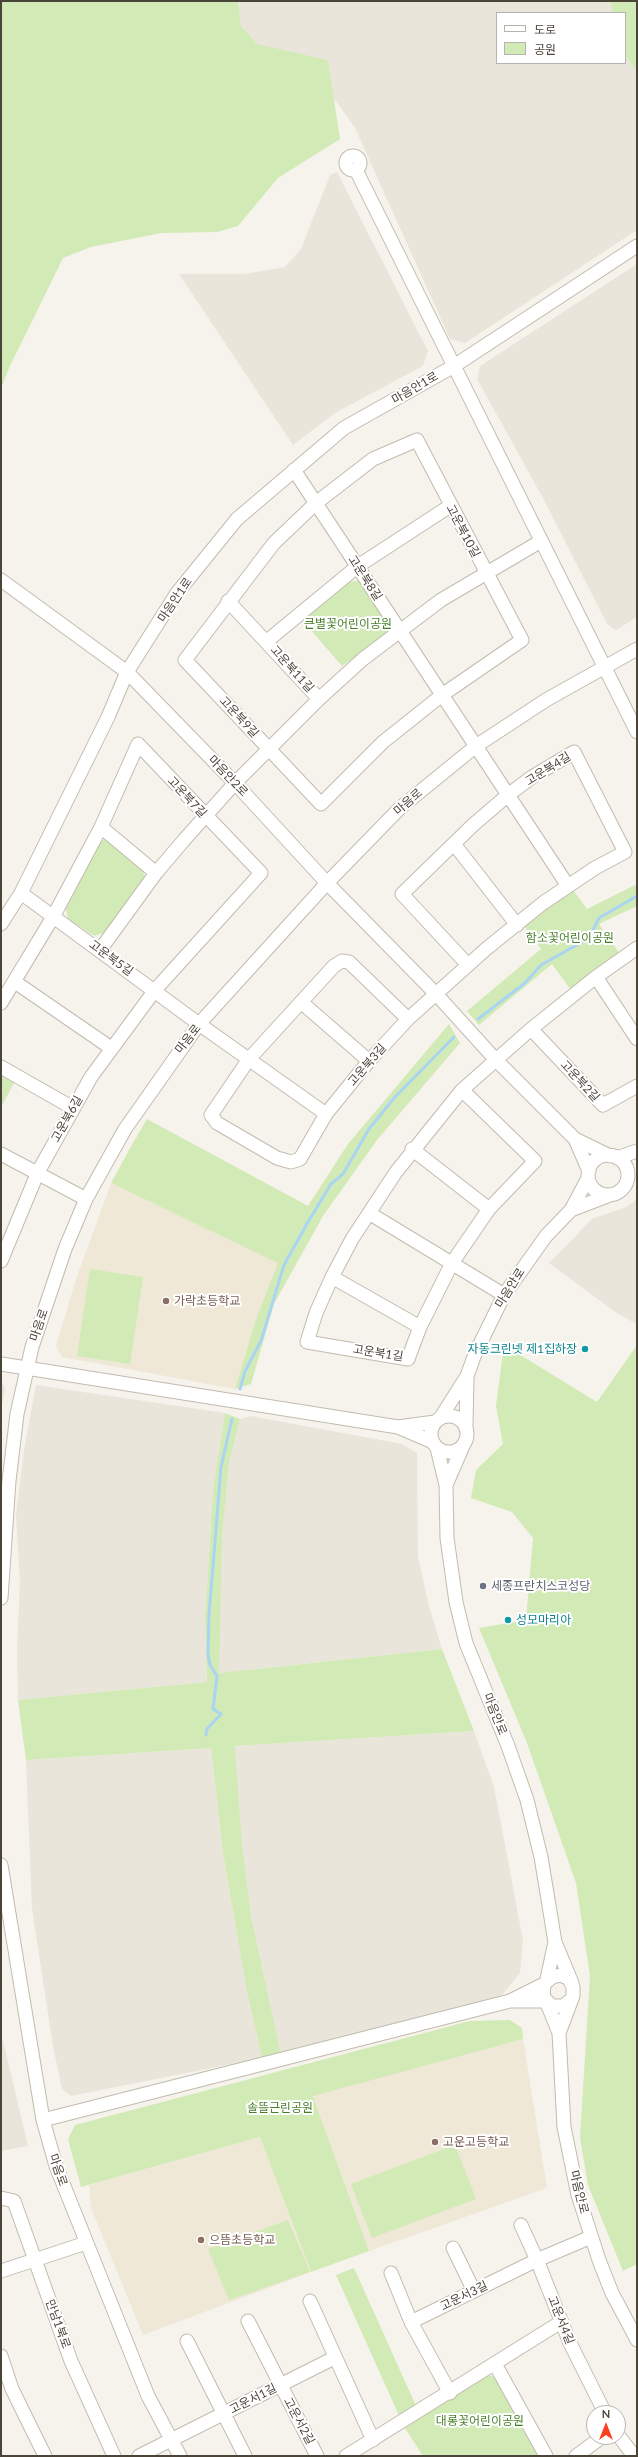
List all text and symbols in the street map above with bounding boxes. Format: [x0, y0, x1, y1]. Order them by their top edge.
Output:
legend [496, 12, 626, 64]
text: 도로 [534, 22, 556, 37]
text: 공원 [534, 42, 556, 57]
street label: 마음안1로 [389, 369, 441, 407]
street label: 고운북10길 [443, 502, 483, 560]
street label: 고운북8길 [345, 553, 385, 603]
street label: 마음안1로 [155, 575, 195, 625]
park label: 큰별꽃어린이공원 [304, 617, 392, 631]
street label: 고운북11길 [267, 643, 317, 695]
street label: 고운북9길 [216, 693, 262, 741]
street label: 고운북4길 [523, 749, 573, 789]
street label: 마음안2로 [205, 753, 251, 799]
street label: 고운북7길 [164, 773, 210, 821]
street label: 마음로 [391, 786, 425, 818]
park label: 함소꽃어린이공원 [526, 931, 614, 945]
street label: 고운북5길 [86, 937, 136, 979]
street label: 마음로 [172, 1022, 204, 1056]
street label: 고운북3길 [345, 1041, 389, 1089]
street label: 고운북2길 [557, 1057, 603, 1105]
street label: 고운북6길 [48, 1093, 86, 1145]
street label: 마음안로 [492, 1265, 528, 1311]
place label: 가락초등학교 [174, 1294, 240, 1308]
marker: 가락초등학교 [161, 1296, 171, 1306]
street label: 마음로 [27, 1307, 51, 1343]
street label: 고운북1길 [352, 1342, 404, 1364]
place label: 자동크린넷 제1집하장 [468, 1342, 577, 1356]
marker: 자동크린넷 제1집하장 [580, 1344, 590, 1354]
place label: 세종프란치스코성당 [491, 1579, 590, 1593]
marker: 세종프란치스코성당 [478, 1581, 488, 1591]
place label: 성모마리아 [516, 1613, 571, 1627]
marker: 성모마리아 [503, 1615, 513, 1625]
street label: 마음안로 [480, 1691, 510, 1737]
park label: 솔뜰근린공원 [247, 2101, 313, 2115]
place label: 고운고등학교 [443, 2135, 509, 2149]
marker: 고운고등학교 [430, 2137, 440, 2147]
street label: 마음로 [46, 2152, 70, 2188]
street label: 마음안로 [567, 2169, 591, 2215]
place label: 으뜸초등학교 [209, 2233, 275, 2247]
marker: 으뜸초등학교 [196, 2235, 206, 2245]
street label: 고운서3길 [438, 2278, 490, 2314]
street label: 고운서4길 [545, 2294, 577, 2346]
street label: 만남1북로 [42, 2298, 74, 2350]
street label: 고운서1길 [227, 2381, 279, 2417]
street label: 고운서2길 [281, 2395, 317, 2447]
north arrow [586, 2405, 626, 2445]
text: N [602, 2407, 610, 2420]
park label: 대롱꽃어린이공원 [436, 2414, 524, 2428]

